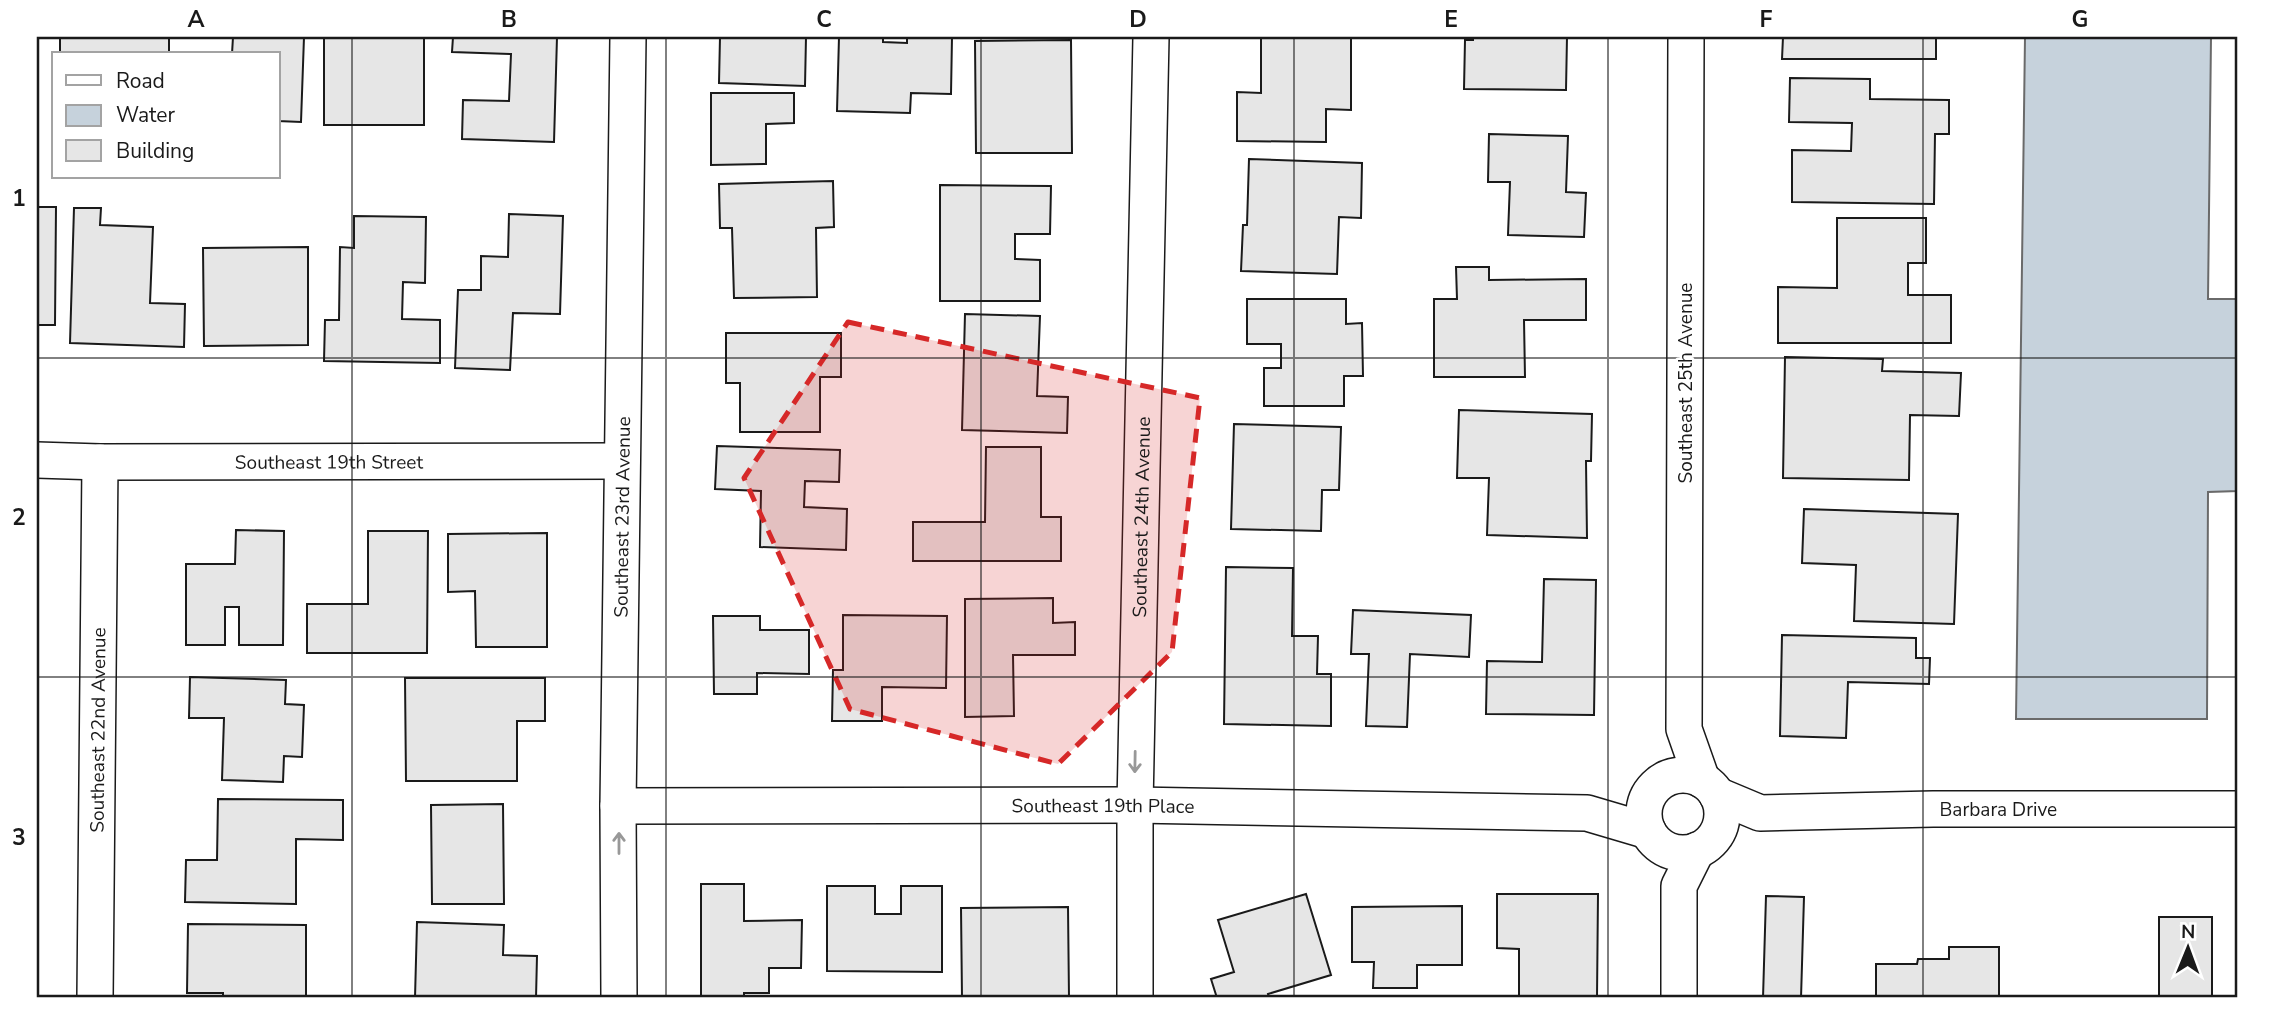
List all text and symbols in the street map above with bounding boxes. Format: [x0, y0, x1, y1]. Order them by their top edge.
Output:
text: A [187, 4, 205, 35]
text: B [501, 4, 517, 35]
text: C [816, 4, 832, 35]
text: D [1129, 4, 1147, 35]
text: E [1444, 4, 1458, 35]
text: F [1760, 4, 1773, 35]
text: G [2072, 4, 2088, 35]
legend [52, 52, 280, 178]
text: Road [116, 67, 165, 95]
text: Water [116, 101, 175, 129]
text: Building [116, 137, 194, 165]
text: 1 [12, 183, 26, 214]
street label: Southeast 25th Avenue [1673, 283, 1699, 483]
street label: Southeast 23rd Avenue [608, 416, 637, 618]
street label: Southeast 24th Avenue [1127, 416, 1157, 618]
street label: Southeast 19th Street [235, 449, 423, 476]
text: 2 [12, 502, 26, 533]
street label: Southeast 22nd Avenue [85, 627, 112, 833]
one-way arrow [1129, 750, 1142, 773]
street label: Southeast 19th Place [1012, 793, 1195, 820]
street label: Barbara Drive [1939, 797, 2057, 823]
text: 3 [12, 822, 26, 853]
one-way arrow [612, 832, 626, 855]
north arrow [2152, 912, 2222, 982]
text: N [2181, 919, 2196, 945]

